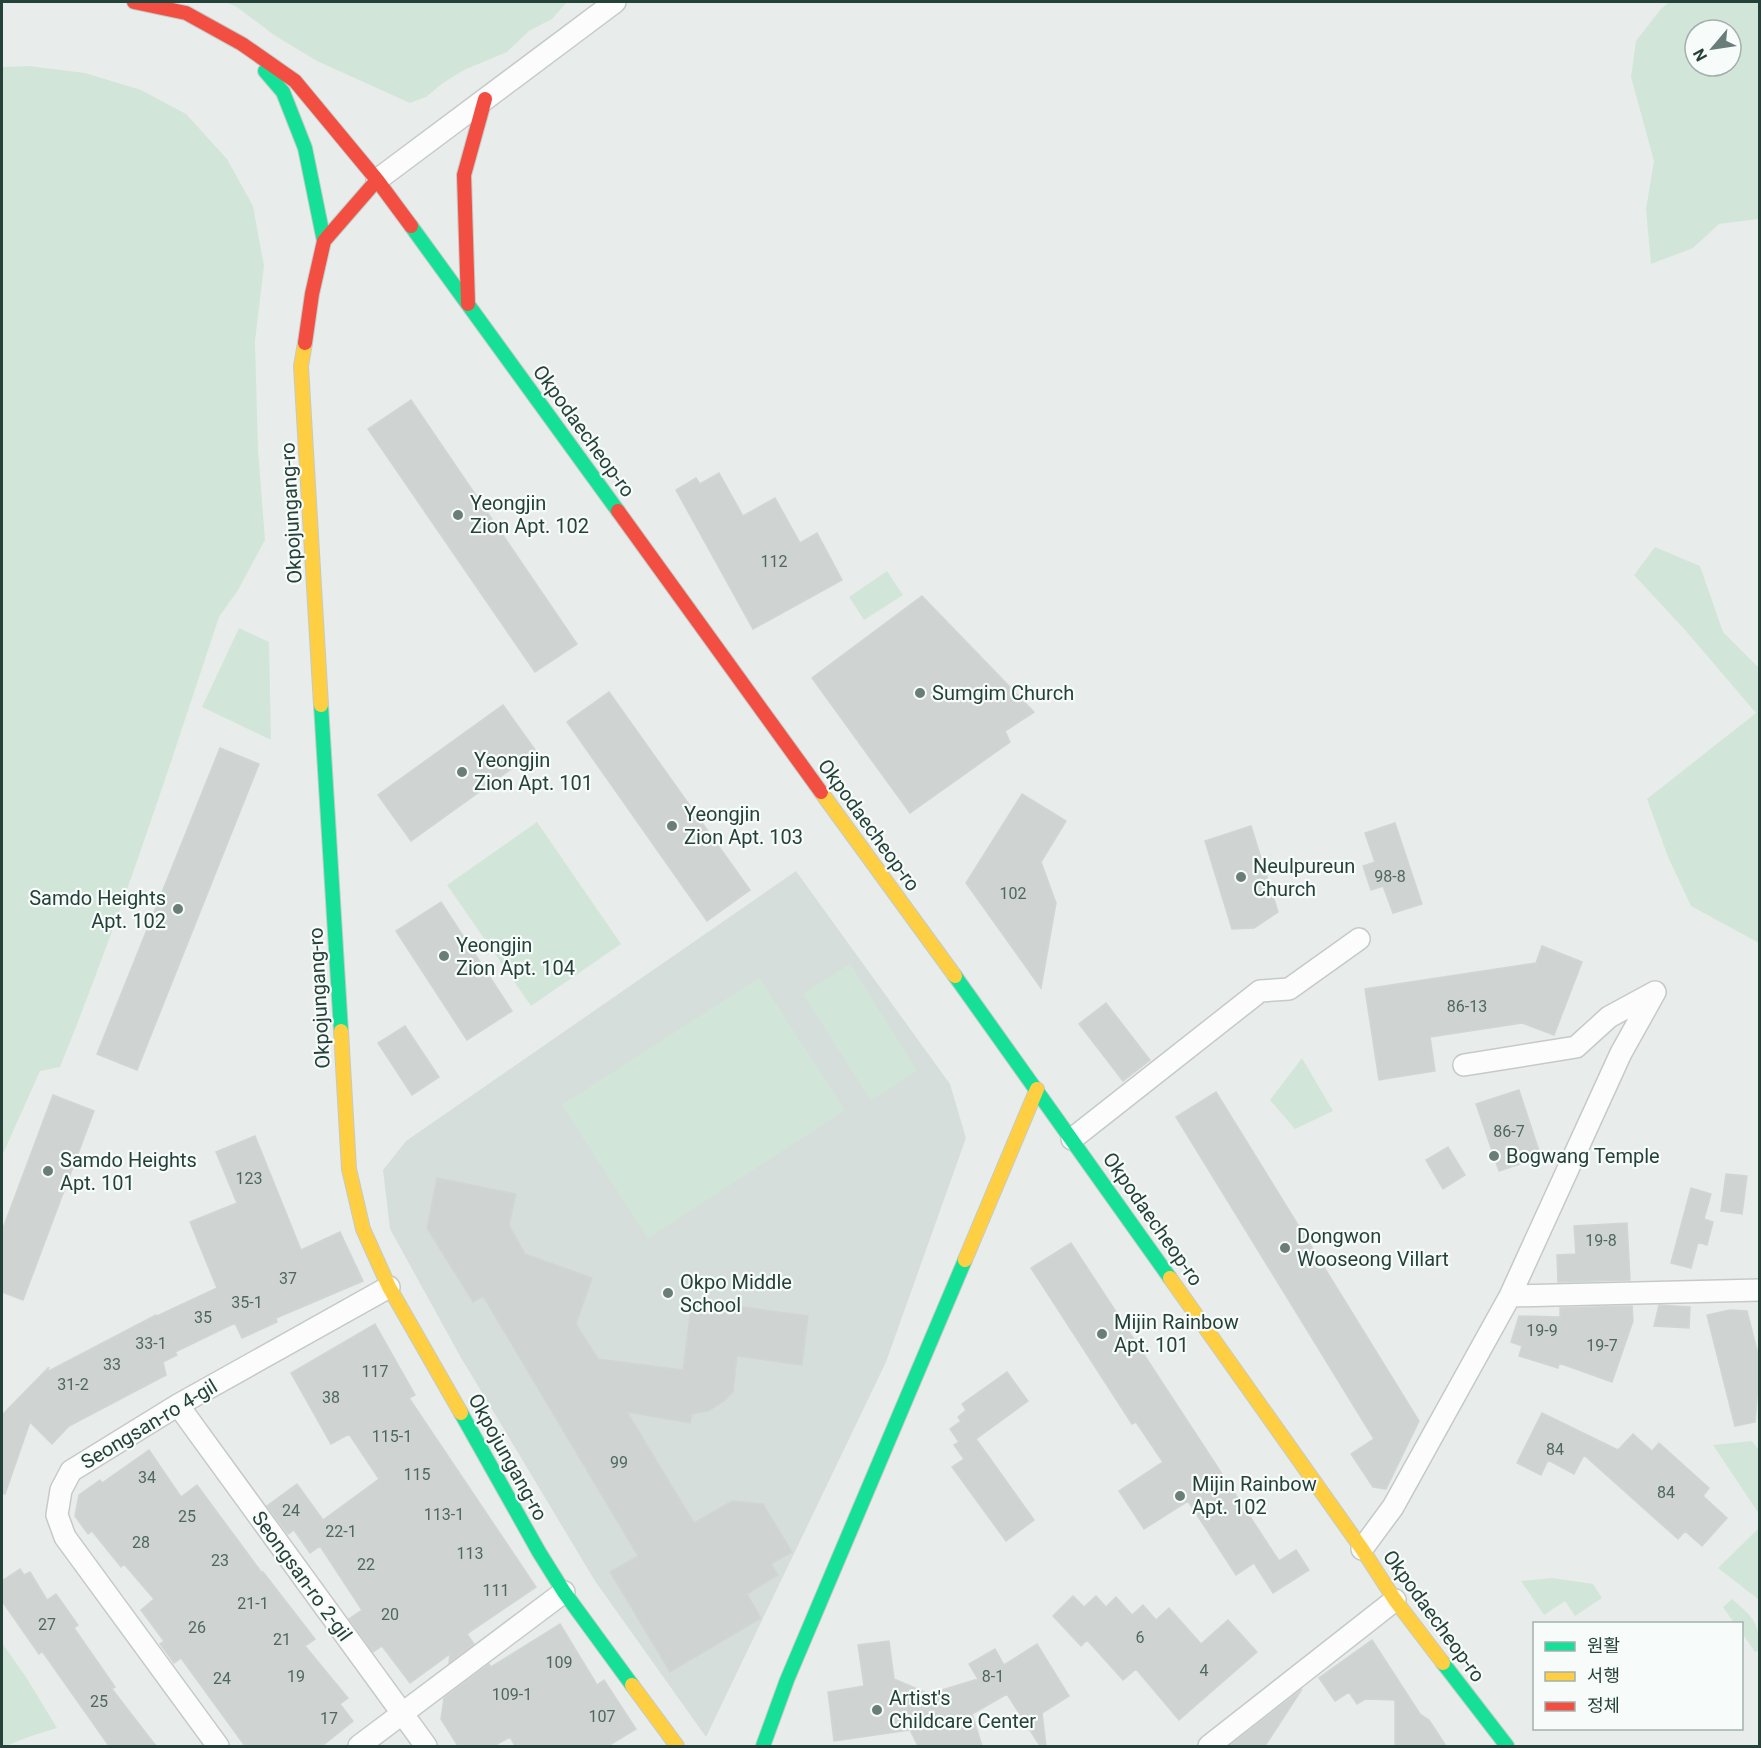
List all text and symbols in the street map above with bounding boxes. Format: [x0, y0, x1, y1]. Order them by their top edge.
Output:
north arrow [1683, 18, 1743, 78]
text: N [1689, 45, 1711, 65]
street label: Okpodaecheop-ro [528, 360, 640, 502]
street label: Okpojungang-ro [275, 442, 307, 584]
place label: Yeongjin Zion Apt. 102 [470, 491, 589, 538]
marker: Yeongjin Zion Apt. 102 [451, 508, 465, 522]
house number: 112 [761, 552, 787, 571]
place label: Sumgim Church [932, 681, 1074, 705]
marker: Sumgim Church [913, 686, 927, 700]
place label: Yeongjin Zion Apt. 101 [474, 748, 593, 795]
street label: Okpodaecheop-ro [813, 754, 925, 896]
marker: Yeongjin Zion Apt. 101 [455, 765, 469, 779]
place label: Yeongjin Zion Apt. 103 [684, 802, 803, 849]
marker: Yeongjin Zion Apt. 103 [665, 819, 679, 833]
place label: Neulpureun Church [1253, 854, 1355, 901]
house number: 98-8 [1374, 867, 1406, 886]
marker: Neulpureun Church [1234, 870, 1248, 884]
house number: 102 [1000, 884, 1026, 903]
place label: Samdo Heights Apt. 102 [29, 886, 166, 933]
marker: Samdo Heights Apt. 102 [171, 902, 185, 916]
street label: Okpojungang-ro [303, 927, 335, 1069]
place label: Yeongjin Zion Apt. 104 [456, 933, 575, 980]
marker: Yeongjin Zion Apt. 104 [437, 949, 451, 963]
house number: 86-13 [1447, 997, 1487, 1016]
house number: 86-7 [1493, 1122, 1525, 1141]
place label: Bogwang Temple [1506, 1144, 1660, 1168]
place label: Samdo Heights Apt. 101 [60, 1148, 197, 1195]
street label: Okpodaecheop-ro [1098, 1148, 1208, 1290]
marker: Bogwang Temple [1487, 1149, 1501, 1163]
marker: Samdo Heights Apt. 101 [41, 1164, 55, 1178]
house number: 123 [236, 1169, 262, 1188]
place label: Dongwon Wooseong Villart [1297, 1224, 1449, 1271]
house number: 19-8 [1585, 1231, 1617, 1250]
marker: Dongwon Wooseong Villart [1278, 1241, 1292, 1255]
house number: 37 [279, 1269, 297, 1288]
place label: Okpo Middle School [680, 1270, 792, 1317]
marker: Okpo Middle School [661, 1286, 675, 1300]
house number: 35-1 [231, 1293, 263, 1312]
house number: 35 [194, 1308, 212, 1327]
place label: Mijin Rainbow Apt. 101 [1114, 1310, 1239, 1357]
house number: 19-9 [1526, 1321, 1558, 1340]
marker: Mijin Rainbow Apt. 101 [1095, 1327, 1109, 1341]
house number: 33-1 [135, 1334, 167, 1353]
house number: 19-7 [1586, 1336, 1618, 1355]
house number: 33 [103, 1355, 121, 1374]
house number: 117 [362, 1362, 388, 1381]
street label: Seongsan-ro 4-gil [77, 1374, 221, 1474]
house number: 31-2 [57, 1375, 89, 1394]
house number: 38 [322, 1388, 340, 1407]
street label: Okpojungang-ro [463, 1389, 553, 1525]
house number: 115-1 [372, 1427, 412, 1446]
house number: 84 [1546, 1440, 1564, 1459]
house number: 99 [610, 1453, 628, 1472]
house number: 115 [404, 1465, 430, 1484]
house number: 34 [138, 1468, 156, 1487]
place label: Mijin Rainbow Apt. 102 [1192, 1472, 1317, 1519]
house number: 84 [1657, 1483, 1675, 1502]
marker: Mijin Rainbow Apt. 102 [1173, 1489, 1187, 1503]
house number: 24 [282, 1501, 300, 1520]
house number: 113-1 [424, 1505, 464, 1524]
street label: Seongsan-ro 2-gil [247, 1506, 357, 1646]
house number: 25 [178, 1507, 196, 1526]
house number: 22-1 [325, 1522, 357, 1541]
house number: 28 [132, 1533, 150, 1552]
house number: 113 [457, 1544, 483, 1563]
street label: Okpodaecheop-ro [1378, 1545, 1490, 1687]
house number: 23 [211, 1551, 229, 1570]
house number: 22 [357, 1555, 375, 1574]
house number: 111 [483, 1581, 509, 1600]
house number: 21-1 [237, 1594, 269, 1613]
house number: 20 [381, 1605, 399, 1624]
house number: 27 [38, 1615, 56, 1634]
house number: 26 [188, 1618, 206, 1637]
legend [1533, 1622, 1743, 1730]
house number: 6 [1136, 1628, 1145, 1647]
house number: 21 [273, 1630, 291, 1649]
text: 원활 [1587, 1635, 1620, 1656]
house number: 109 [546, 1653, 572, 1672]
house number: 4 [1200, 1661, 1209, 1680]
text: 서행 [1587, 1665, 1620, 1686]
house number: 19 [287, 1667, 305, 1686]
house number: 8-1 [982, 1667, 1004, 1686]
house number: 24 [213, 1669, 231, 1688]
house number: 109-1 [492, 1685, 532, 1704]
place label: Artist's Childcare Center [889, 1686, 1036, 1733]
house number: 25 [90, 1692, 108, 1711]
text: 정체 [1587, 1695, 1620, 1716]
marker: Artist's Childcare Center [870, 1703, 884, 1717]
house number: 107 [589, 1707, 615, 1726]
house number: 17 [320, 1709, 338, 1728]

